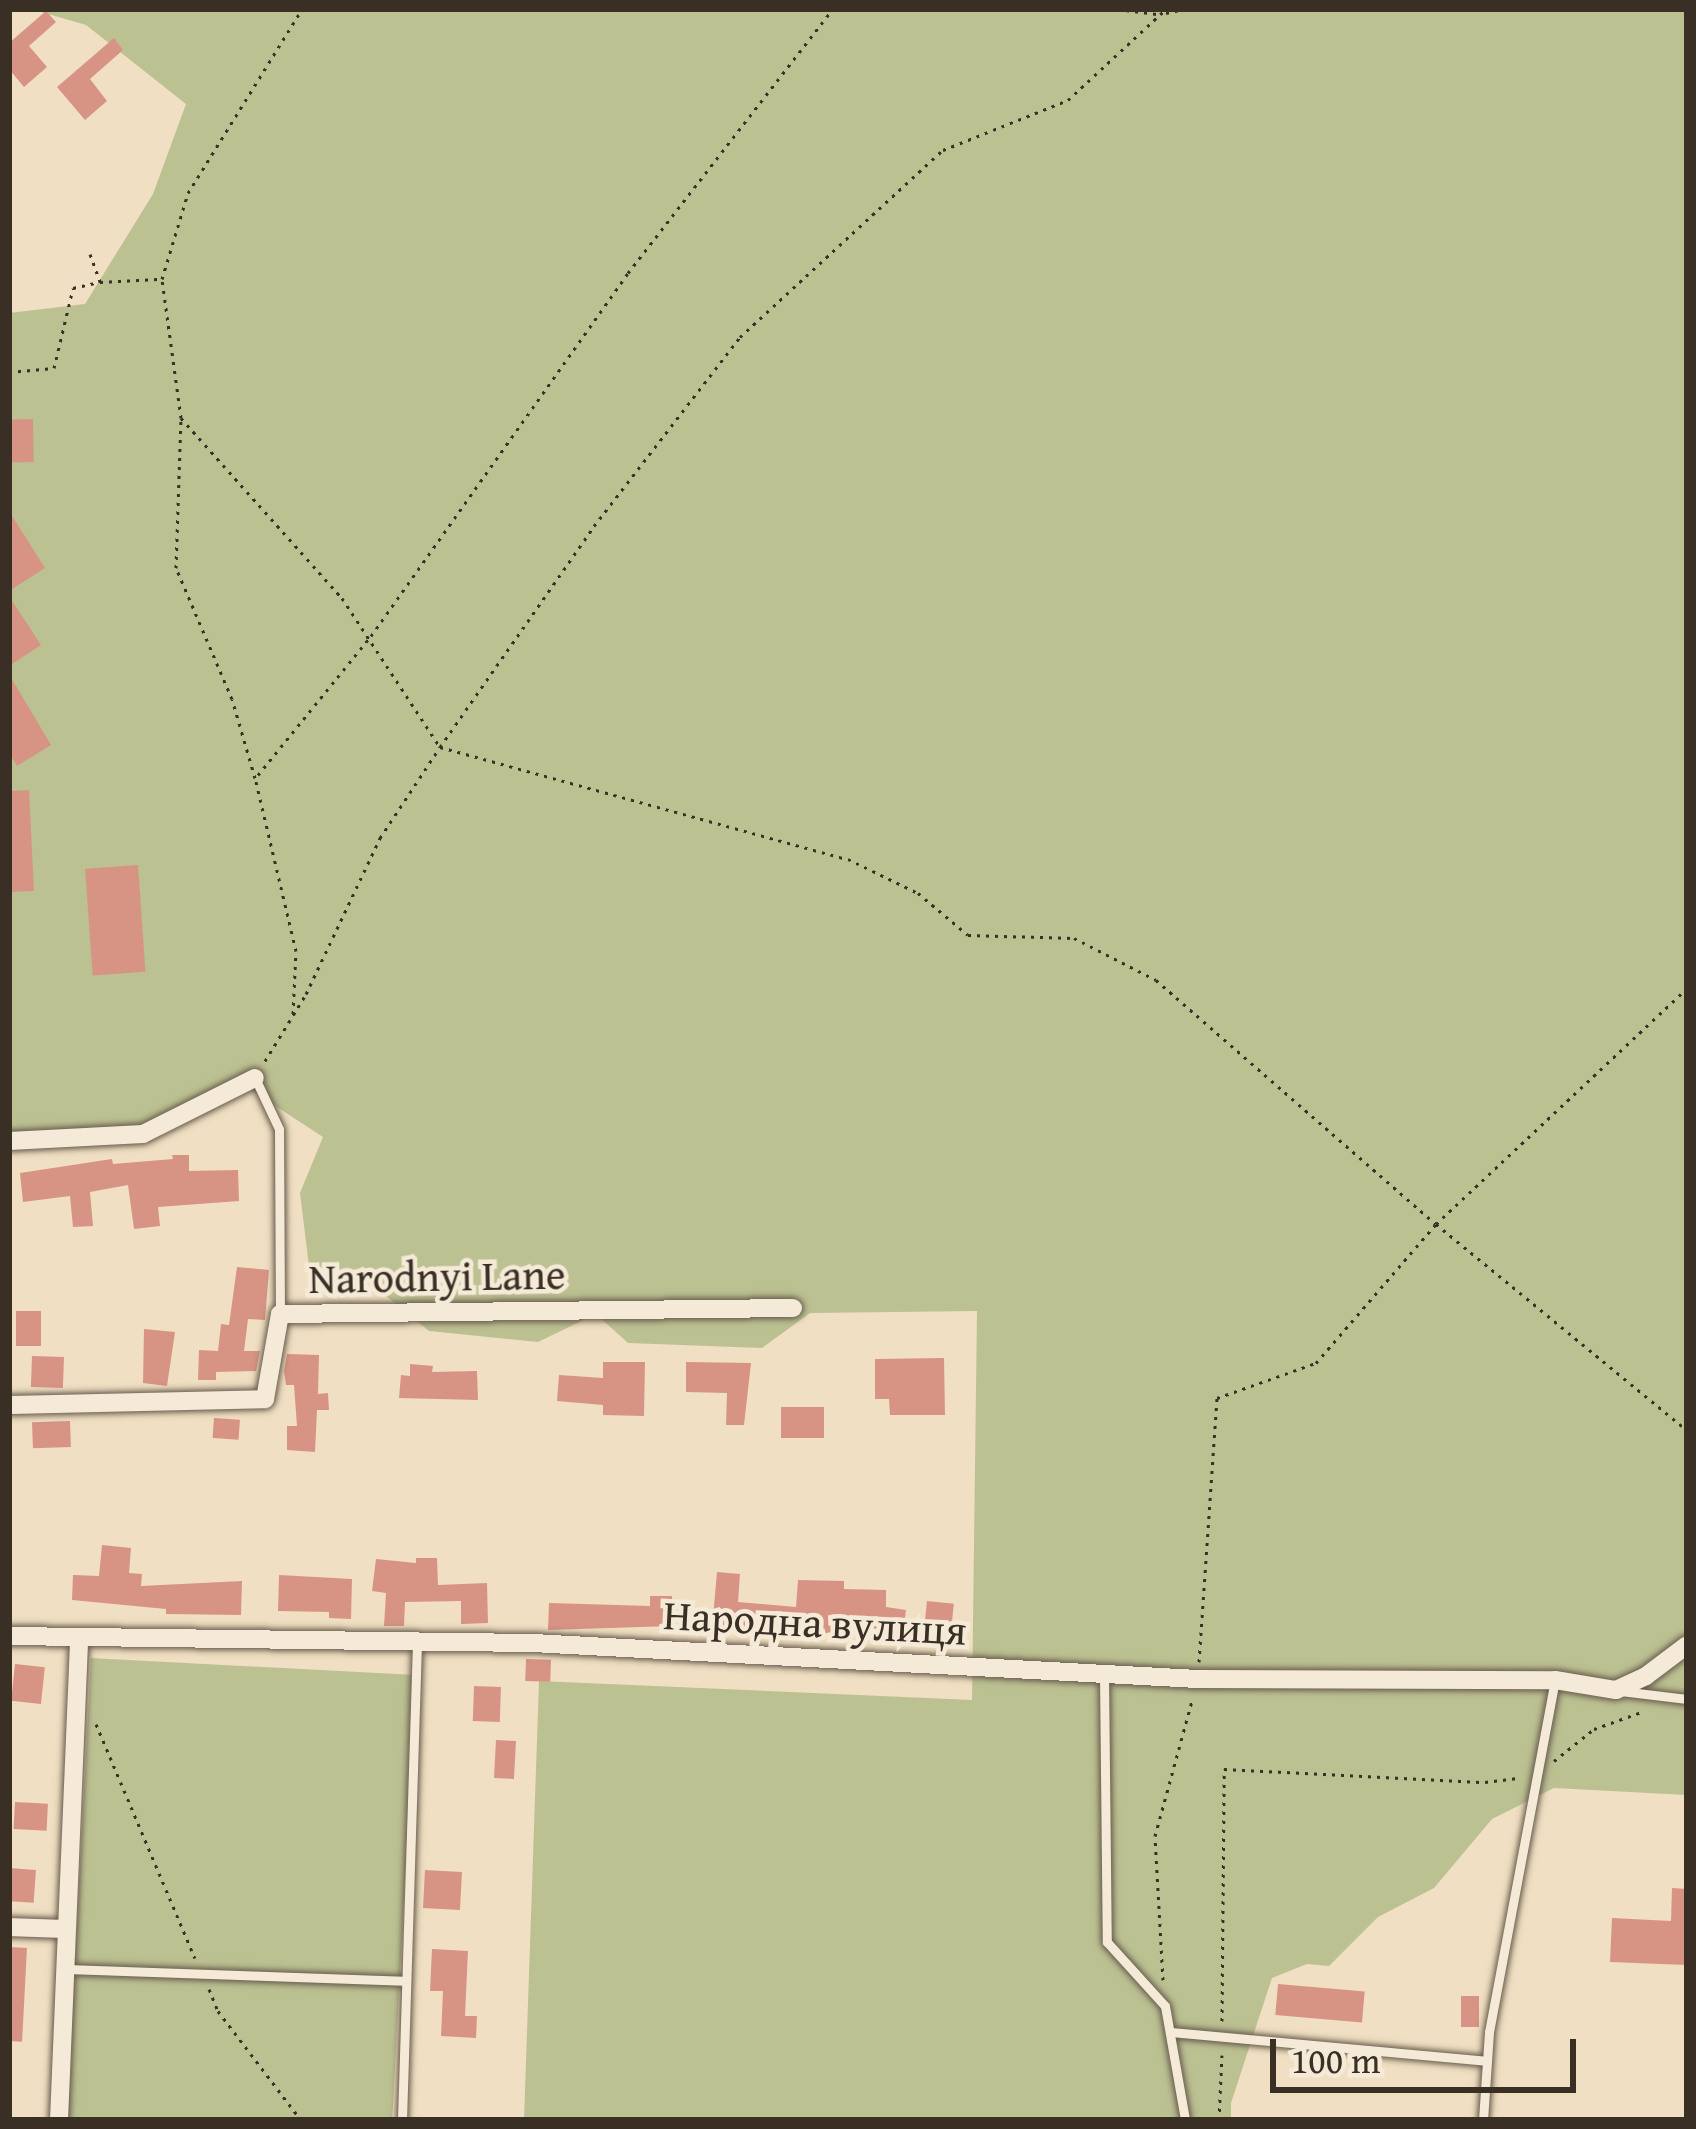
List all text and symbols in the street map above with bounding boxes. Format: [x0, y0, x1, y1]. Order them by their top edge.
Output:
street label: Narodnyi Lane [308, 1249, 566, 1303]
street label: Народна вулиця [662, 1589, 968, 1655]
scale bar [1276, 2015, 1582, 2089]
text: 100 m [1291, 2033, 1380, 2086]

